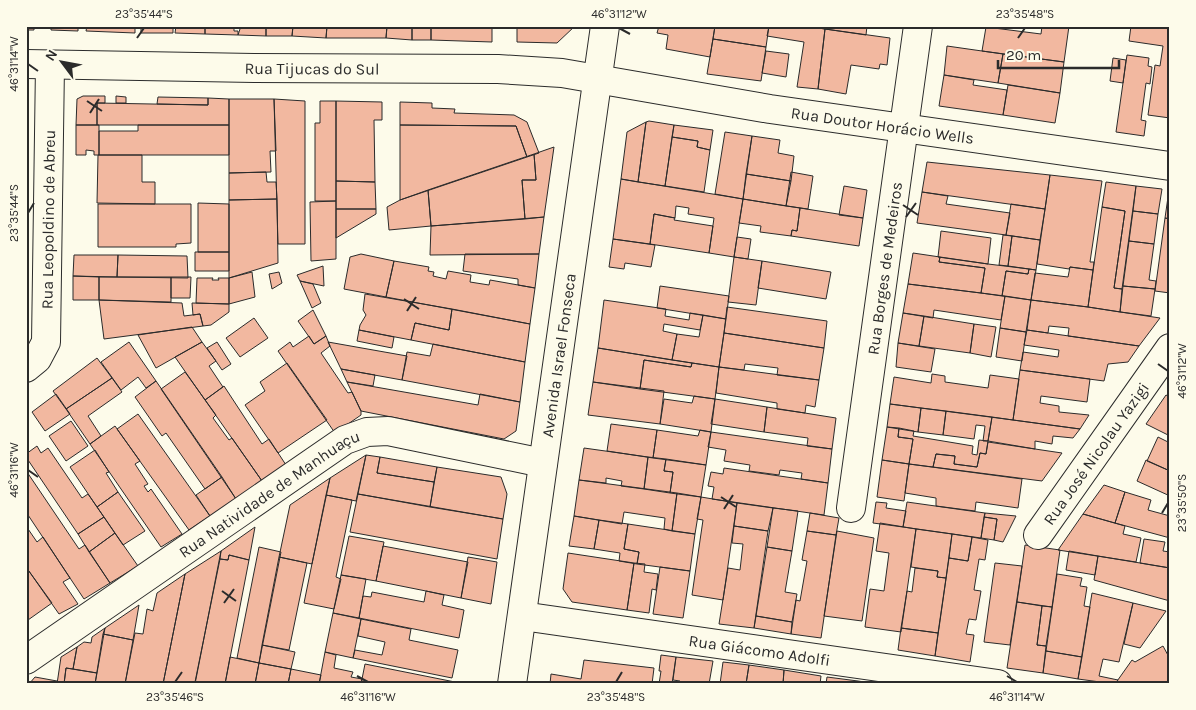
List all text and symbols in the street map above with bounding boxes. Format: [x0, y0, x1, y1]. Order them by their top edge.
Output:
text: 23°35'44"S [115, 7, 173, 21]
text: 46°31'12"W [591, 7, 647, 21]
text: 23°35'48"S [996, 7, 1054, 21]
text: 46°31'14"W [7, 36, 21, 92]
north arrow [38, 38, 88, 88]
scale bar [998, 38, 1120, 70]
text: 20 m [1006, 46, 1041, 64]
text: N [42, 47, 61, 64]
street label: Rua Tijucas do Sul [244, 58, 379, 78]
street label: Rua Doutor Horácio Wells [790, 103, 975, 147]
street label: Rua Leopoldino de Abreu [37, 130, 59, 309]
street label: Rua Borges de Medeiros [863, 181, 906, 356]
text: 23°35'44"S [7, 184, 21, 242]
street label: Avenida Israel Fonseca [537, 272, 579, 439]
text: 46°31'12"W [1175, 343, 1189, 399]
street label: Rua José Nicolau Yazigi [1039, 378, 1153, 528]
street label: Rua Natividade de Manhuaçu [175, 426, 362, 561]
text: 46°31'16"W [7, 442, 21, 498]
text: 23°35'50"S [1175, 474, 1189, 532]
street label: Rua Giácomo Adolfi [688, 630, 832, 669]
text: 23°35'46"S [146, 690, 204, 704]
text: 46°31'16"W [340, 690, 396, 704]
text: 23°35'48"S [587, 690, 645, 704]
text: 46°31'14"W [989, 690, 1045, 704]

